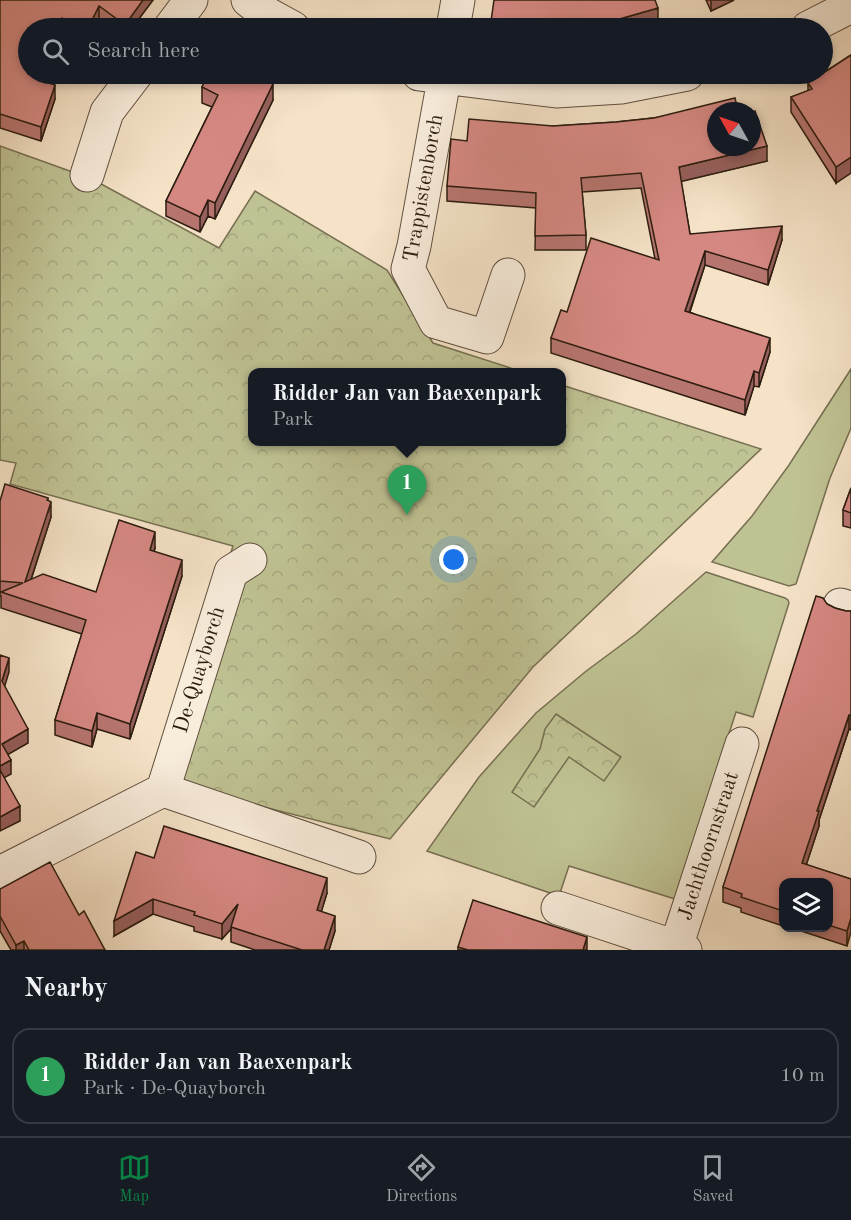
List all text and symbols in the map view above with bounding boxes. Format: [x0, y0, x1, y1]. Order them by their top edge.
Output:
search box [18, 18, 833, 84]
icon: search [39, 35, 72, 68]
text: Search here [87, 40, 200, 62]
north arrow [707, 102, 761, 156]
street label: Trappistenborch [401, 113, 447, 263]
popup [248, 368, 566, 446]
text: Ridder Jan van Baexenpark [272, 383, 542, 405]
text: Park [272, 410, 313, 430]
pin: 1 [388, 466, 426, 515]
your location [439, 545, 468, 574]
street label: De-Quayborch [171, 604, 229, 736]
street label: Jachthoornstraat [675, 769, 743, 923]
map controls [779, 878, 833, 932]
button: layers [779, 878, 833, 932]
text: Nearby [24, 976, 108, 1002]
text: Ridder Jan van Baexenpark [83, 1052, 353, 1074]
text: 1 [40, 1066, 51, 1086]
text: 10 m [780, 1066, 825, 1086]
text: Park · De-Quayborch [83, 1079, 266, 1099]
tab: Map [118, 1151, 151, 1207]
tab: Directions [386, 1151, 457, 1207]
tab: Saved [693, 1151, 733, 1207]

